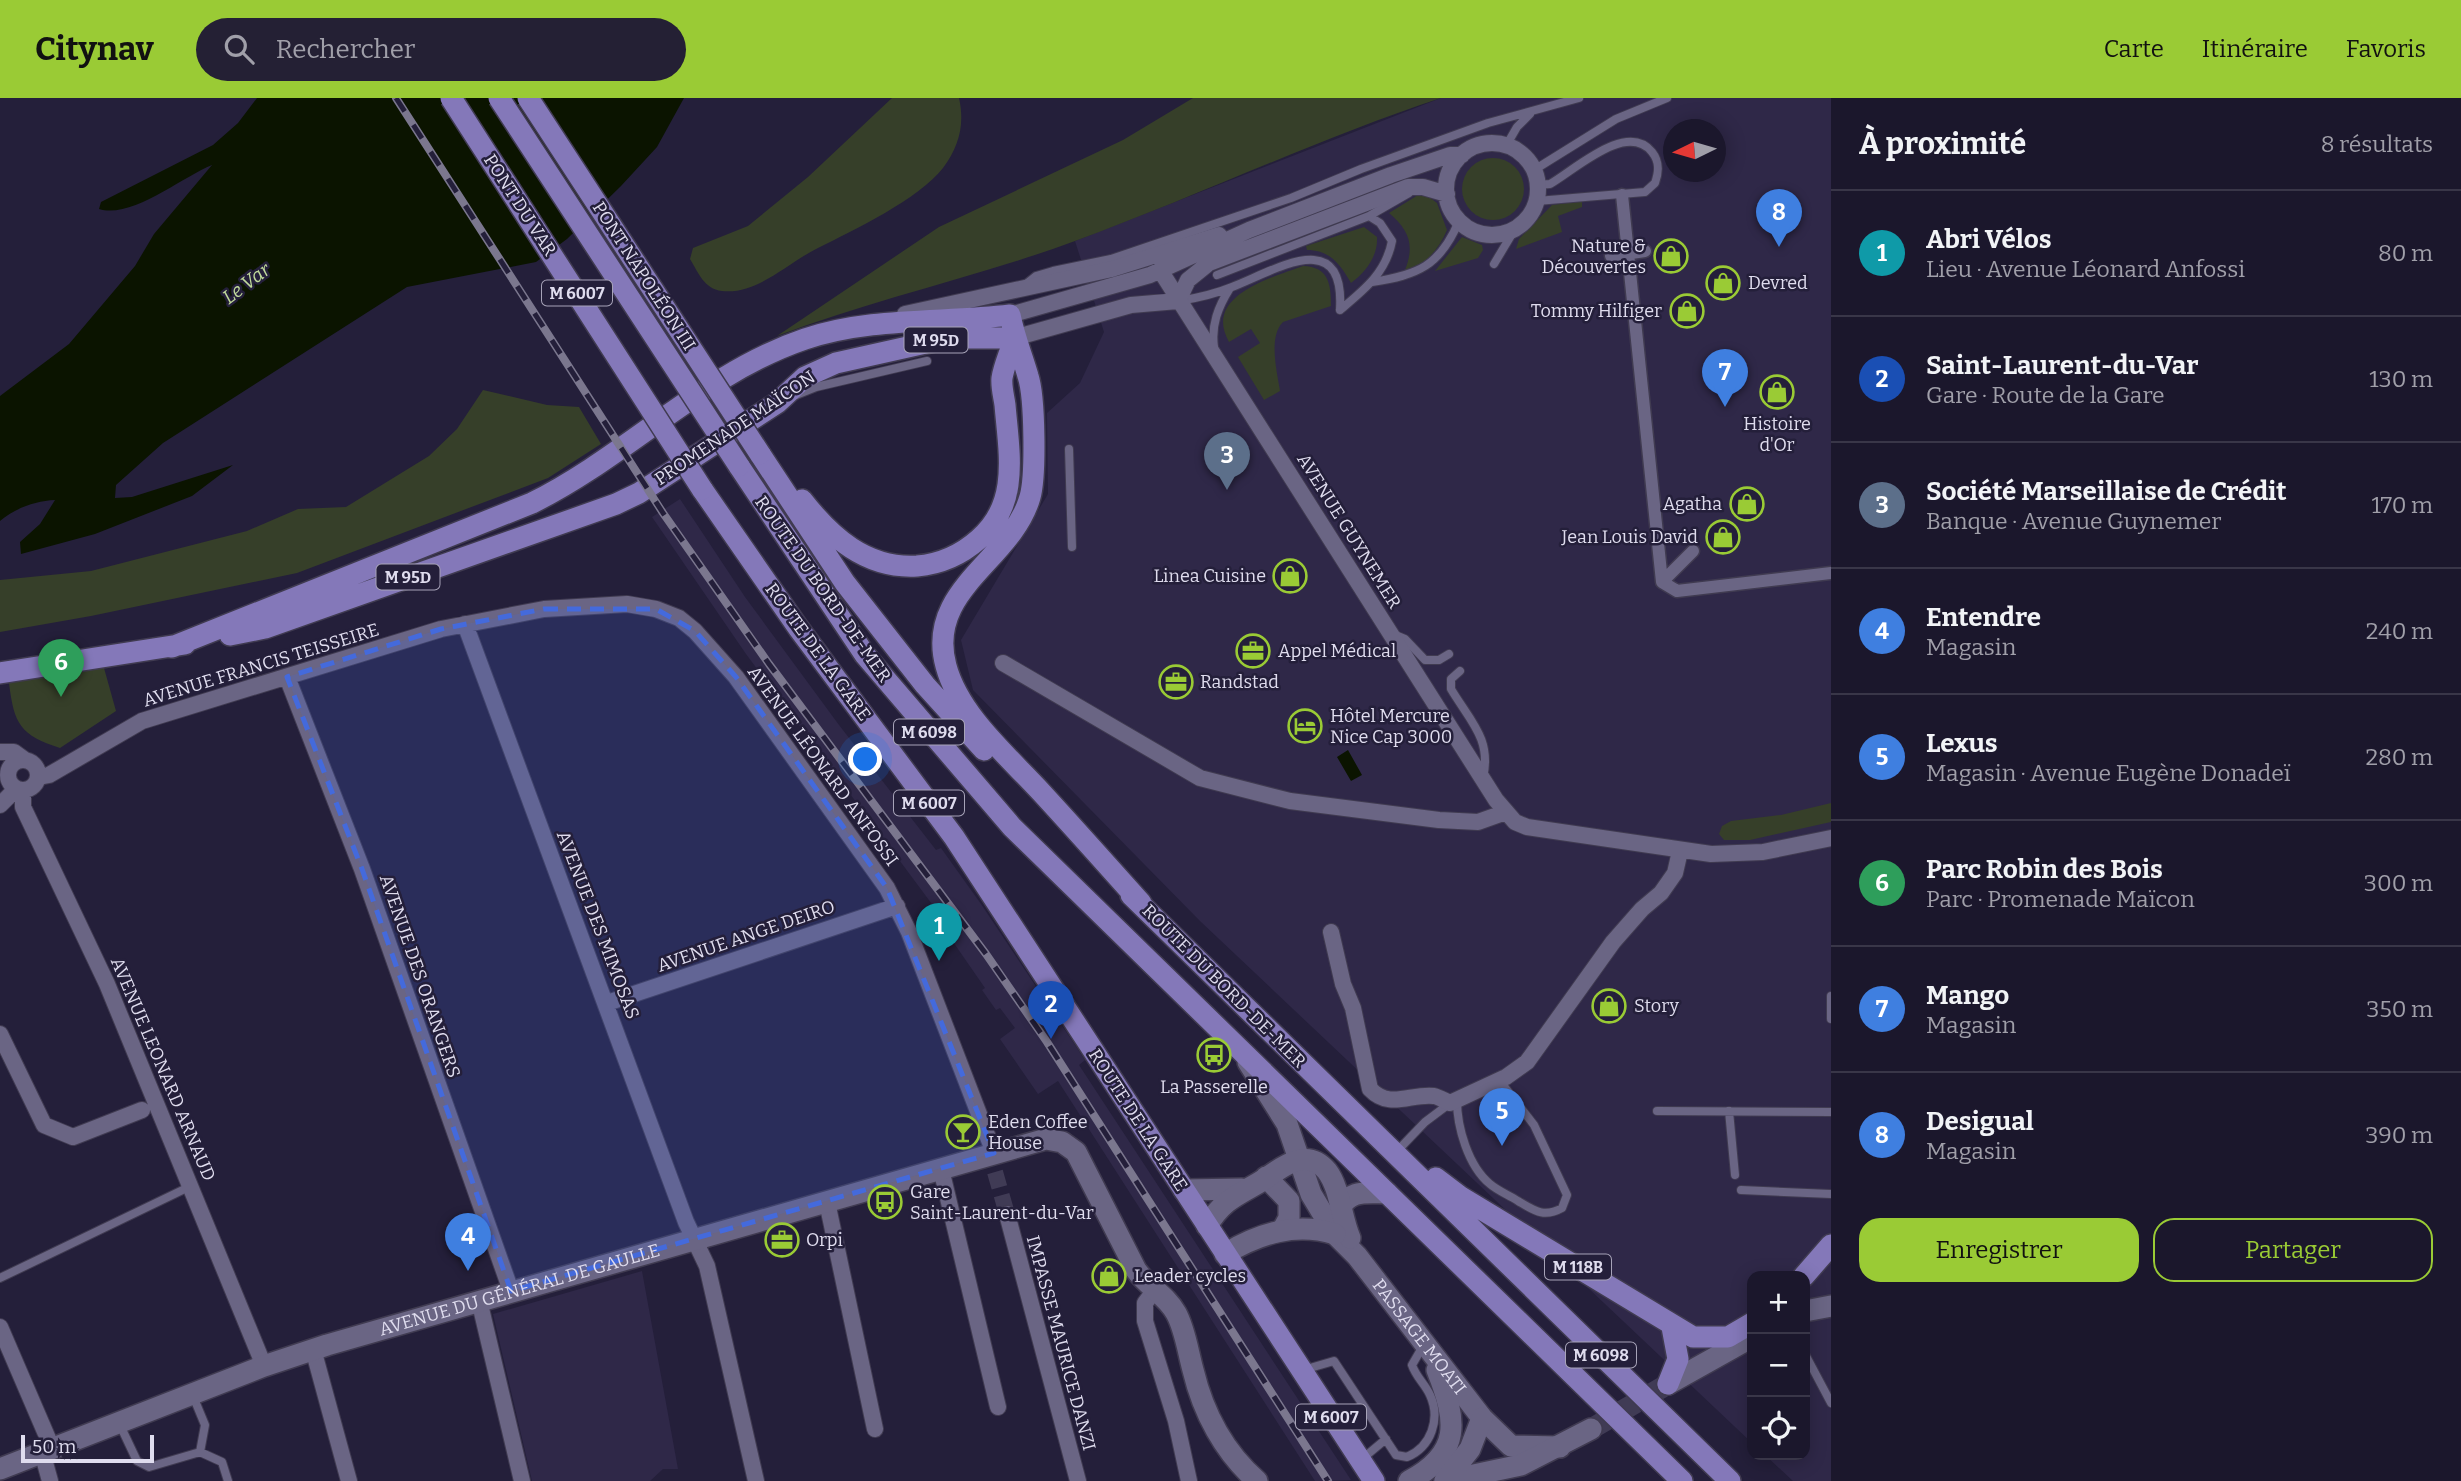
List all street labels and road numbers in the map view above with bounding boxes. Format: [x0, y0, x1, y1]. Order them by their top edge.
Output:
street label: PONT DU VAR [479, 150, 561, 260]
street label: PONT NAPOLÉON III [588, 197, 701, 354]
road number: M 6007 [542, 280, 612, 306]
road number: M 95D [904, 328, 968, 352]
street label: PROMENADE MAÏCON [651, 366, 819, 490]
street label: AVENUE GUYNEMER [1292, 449, 1406, 613]
street label: ROUTE DU BORD-DE-MER [750, 492, 896, 686]
road number: M 95D [376, 564, 440, 590]
street label: ROUTE DE LA GARE [761, 579, 875, 725]
street label: AVENUE FRANCIS TEISSEIRE [140, 619, 382, 711]
street label: AVENUE LÉONARD ANFOSSI [743, 661, 904, 870]
road number: M 6098 [894, 720, 964, 744]
road number: M 6007 [894, 790, 964, 816]
street label: AVENUE DES MIMOSAS [552, 828, 644, 1022]
street label: AVENUE DES ORANGERS [375, 871, 465, 1081]
street label: AVENUE ANGE DEIRO [654, 895, 838, 977]
street label: ROUTE DU BORD-DE-MER [1138, 900, 1310, 1072]
street label: AVENUE LEONARD ARNAUD [106, 954, 220, 1184]
street label: ROUTE DE LA GARE [1084, 1045, 1192, 1195]
street label: IMPASSE MAURICE DANZI [1022, 1233, 1100, 1453]
street label: AVENUE DU GÉNÉRAL DE GAULLE [377, 1239, 662, 1341]
road number: M 118B [1545, 1254, 1611, 1280]
street label: PASSAGE MOATI [1368, 1275, 1471, 1399]
road number: M 6098 [1566, 1343, 1636, 1368]
road number: M 6007 [1296, 1404, 1366, 1429]

